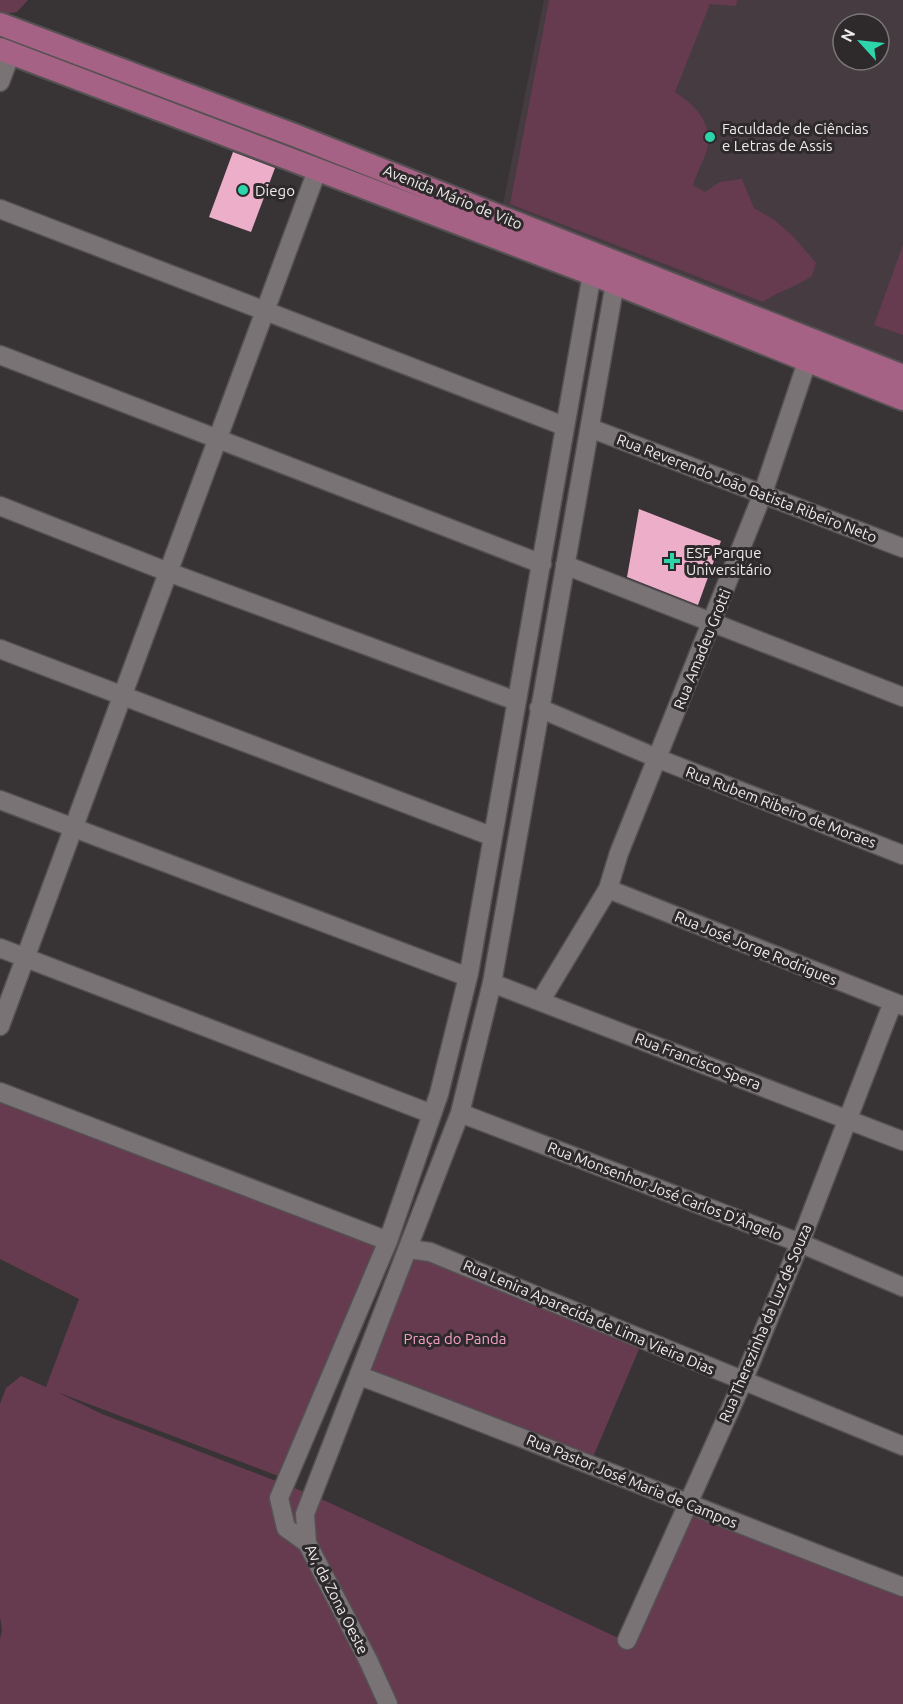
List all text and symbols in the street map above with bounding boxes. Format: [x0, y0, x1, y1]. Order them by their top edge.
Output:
north arrow [831, 12, 891, 72]
text: N [837, 26, 858, 45]
place label: Faculdade de Ciências e Letras de Assis [722, 120, 869, 154]
marker: Faculdade de Ciências e Letras de Assis [703, 130, 717, 144]
street label: Avenida Mário de Vito [381, 161, 525, 233]
place label: Diego [255, 182, 295, 199]
marker: Diego [236, 183, 250, 197]
street label: Rua Reverendo João Batista Ribeiro Neto [615, 430, 879, 546]
place label: ESF Parque Universitário [686, 544, 772, 578]
marker: ESF Parque Universitário [663, 552, 681, 570]
street label: Rua Amadeu Grotti [670, 586, 734, 712]
street label: Rua Rubem Ribeiro de Moraes [683, 763, 879, 851]
street label: Rua José Jorge Rodrigues [672, 908, 840, 988]
street label: Rua Francisco Spera [633, 1029, 763, 1093]
street label: Rua Monsenhor José Carlos D'Ângelo [545, 1138, 785, 1244]
street label: Rua Therezinha da Luz de Souza [715, 1221, 815, 1425]
street label: Rua Lenira Aparecida de Lima Vieira Dias [461, 1256, 717, 1378]
park label: Praça do Panda [403, 1330, 507, 1347]
street label: Rua Pastor José Maria de Campos [524, 1431, 740, 1531]
street label: Av, da Zona Oeste [302, 1541, 372, 1657]

